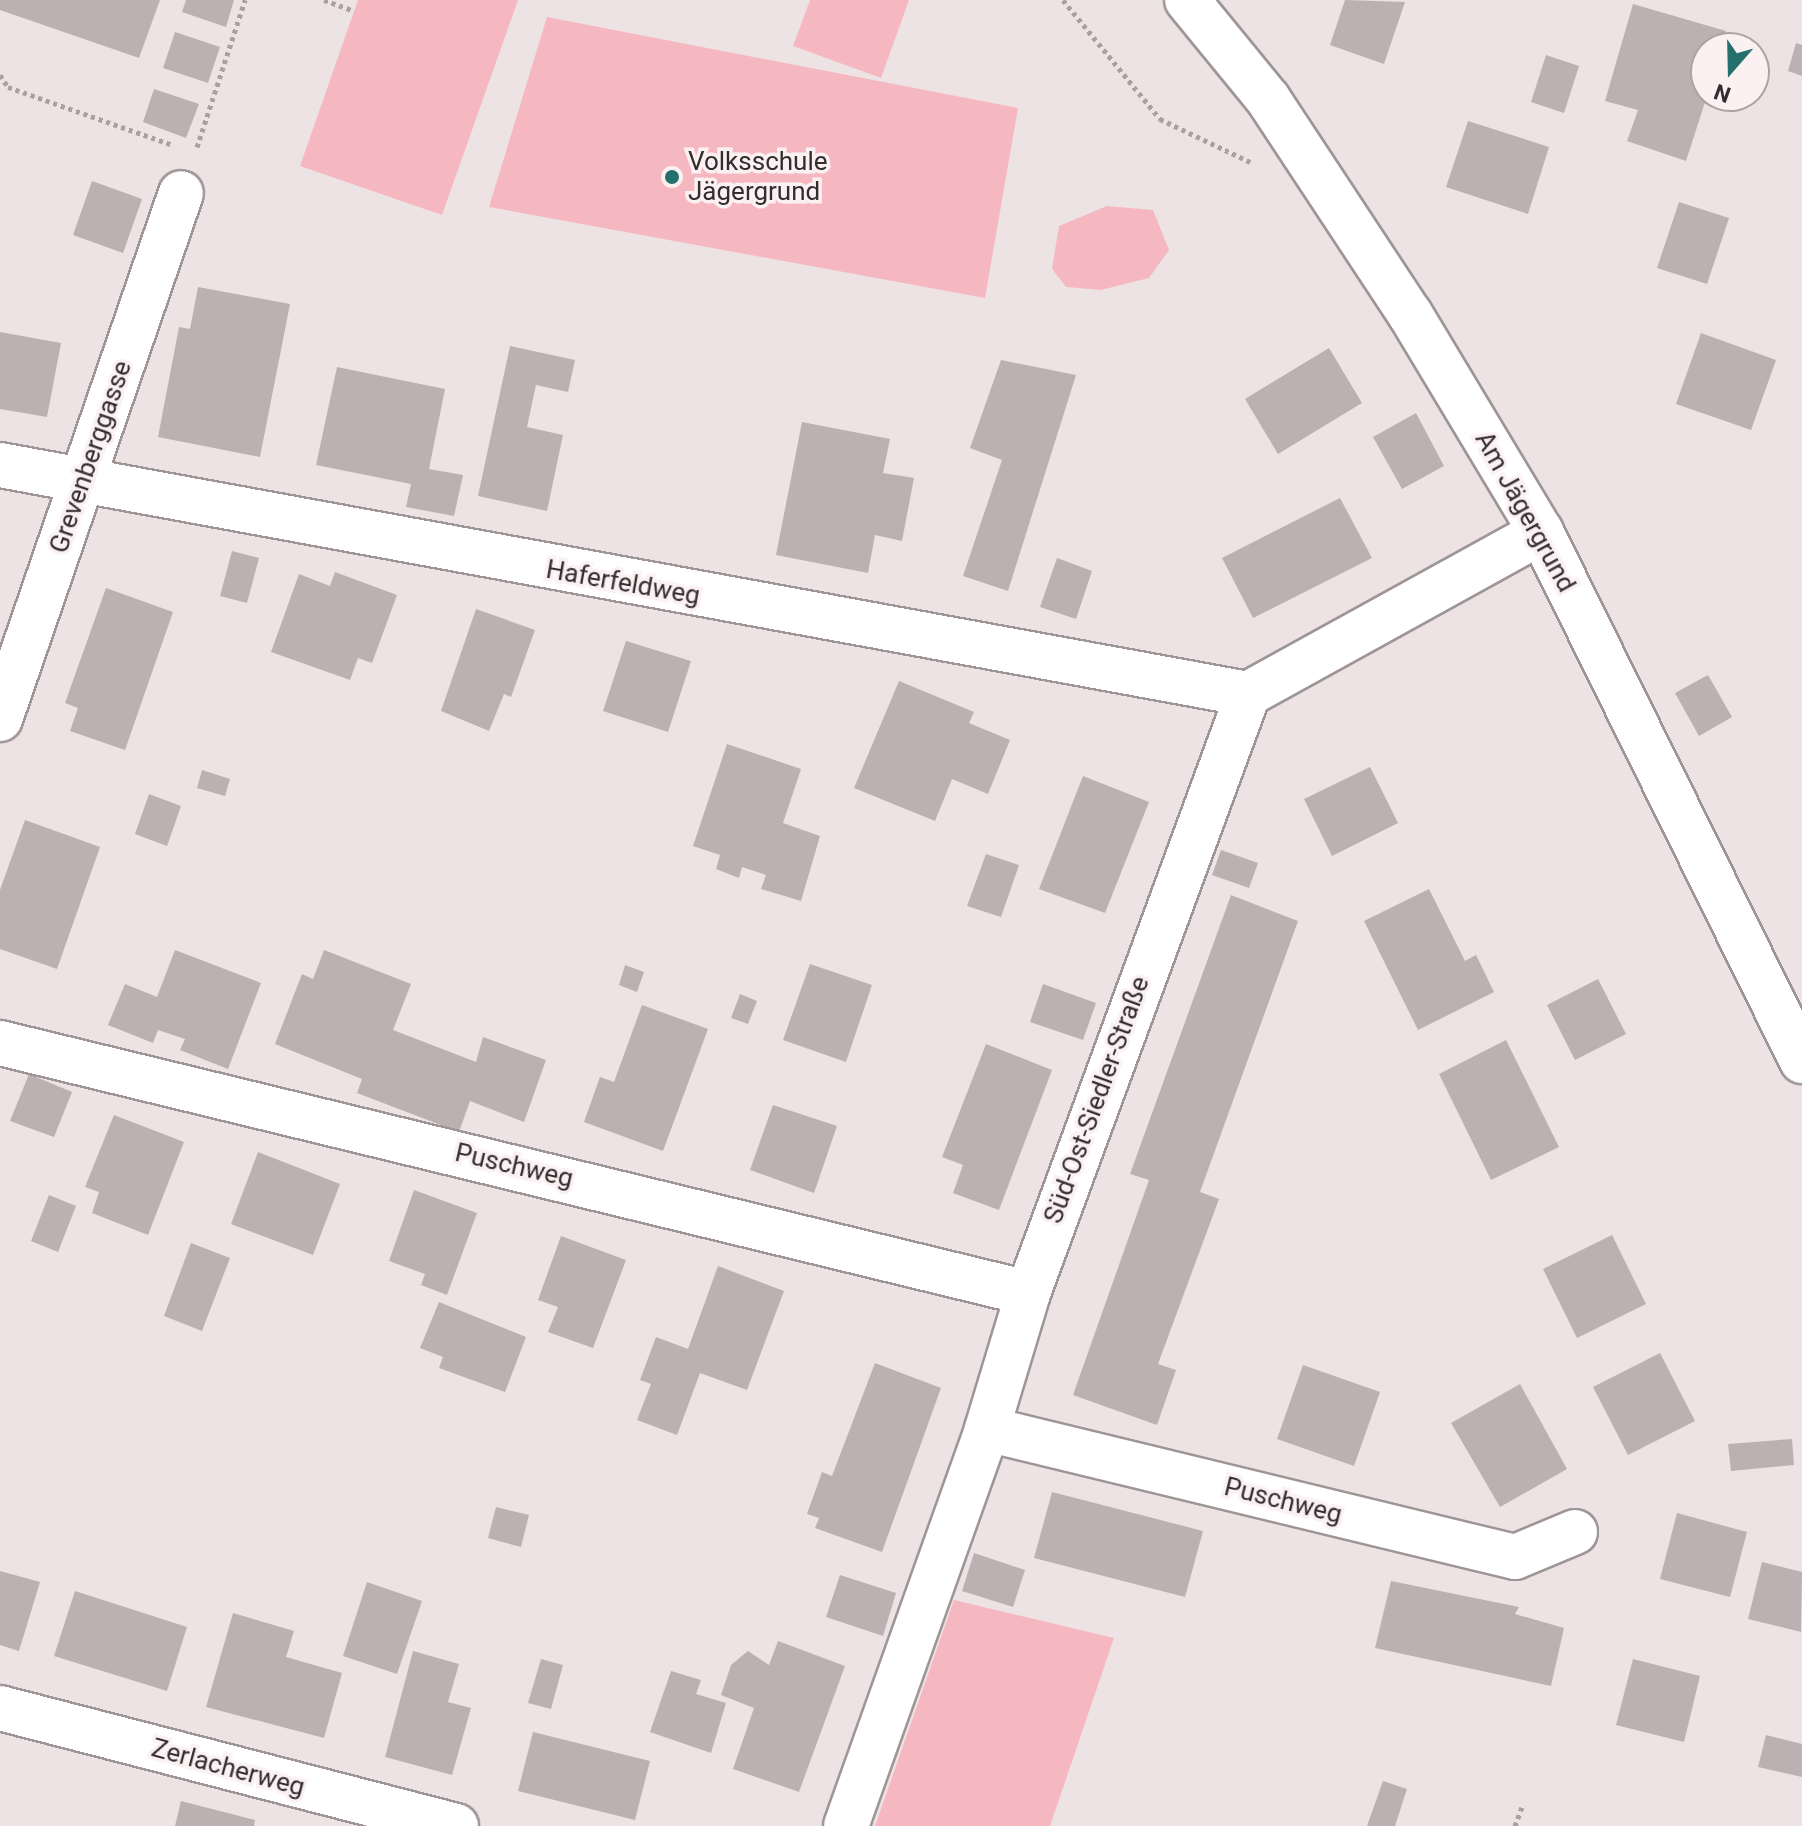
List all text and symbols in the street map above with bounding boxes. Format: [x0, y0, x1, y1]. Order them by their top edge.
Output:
north arrow [1690, 32, 1770, 112]
text: N [1711, 79, 1734, 108]
place label: Volksschule Jägergrund [688, 146, 828, 208]
marker: Volksschule Jägergrund [663, 168, 681, 186]
street label: Grevenberggasse [43, 357, 139, 557]
street label: Am Jägergrund [1468, 426, 1582, 598]
street label: Haferfeldweg [544, 554, 702, 612]
street label: Süd-Ost-Siedler-Straße [1038, 972, 1156, 1228]
street label: Puschweg [452, 1137, 576, 1195]
street label: Puschweg [1221, 1471, 1345, 1531]
street label: Zerlacherweg [148, 1733, 308, 1803]

